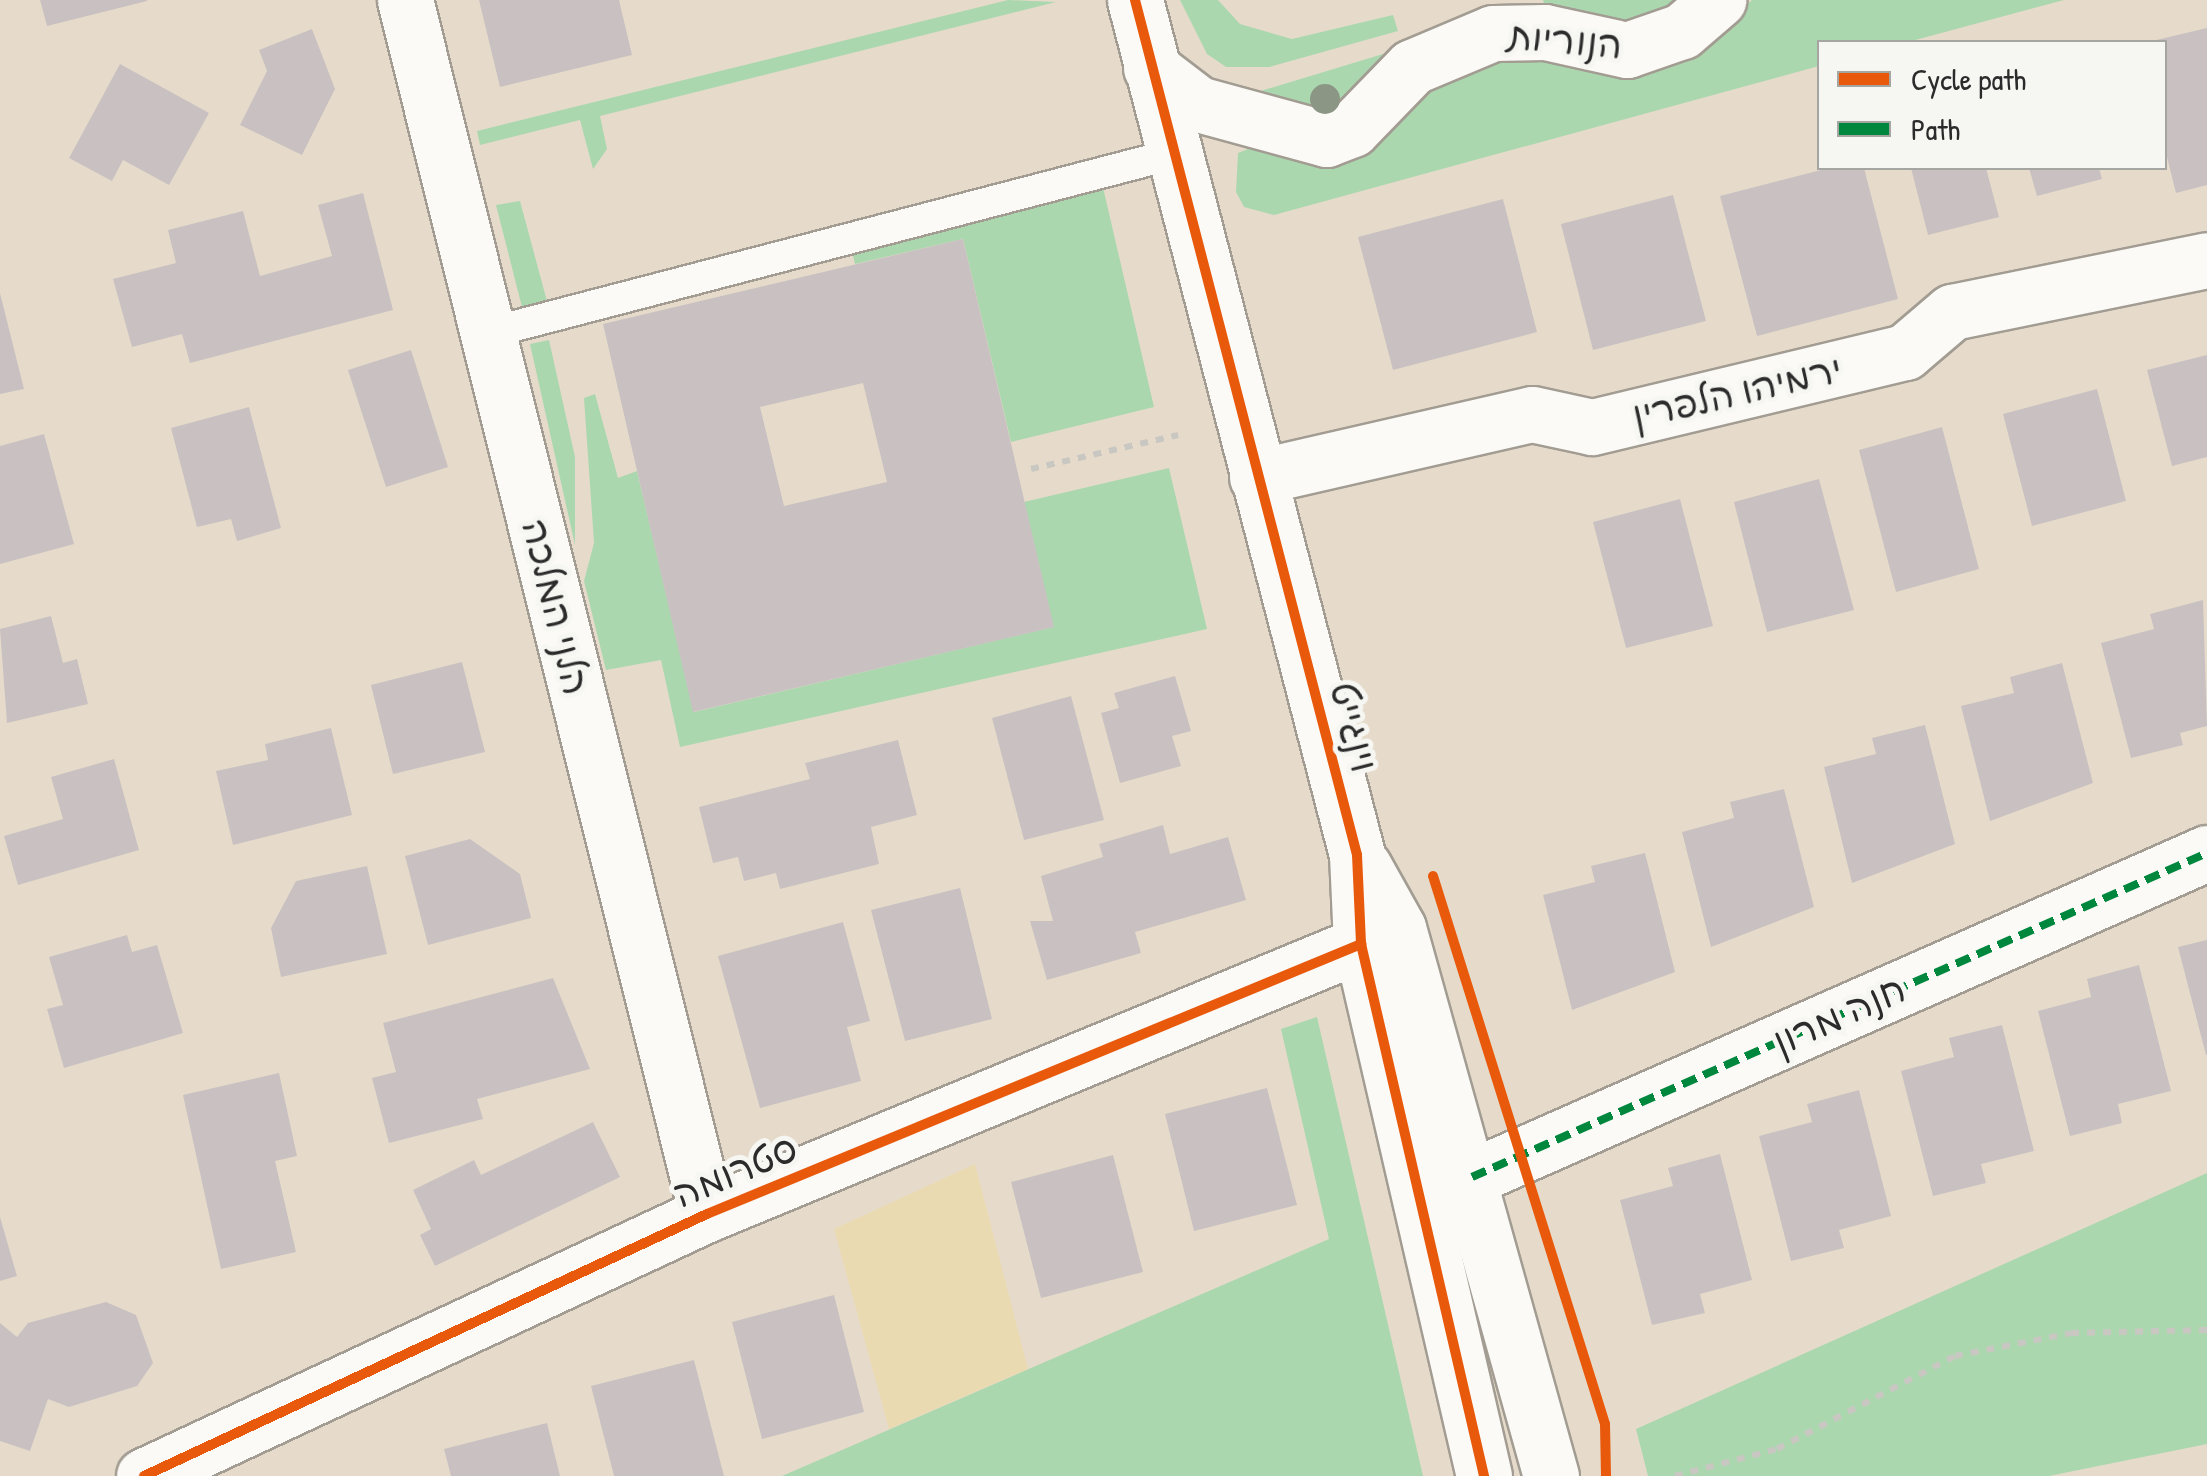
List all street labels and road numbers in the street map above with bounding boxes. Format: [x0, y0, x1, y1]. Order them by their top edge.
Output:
street label: הנוריות [1506, 12, 1624, 68]
street label: ירמיהו הלפרין [1628, 346, 1846, 438]
street label: הלני המלכה [512, 514, 600, 700]
street label: וינגייט [1320, 677, 1388, 777]
street label: חנה מרון [1766, 966, 1912, 1064]
street label: סטרומה [666, 1125, 804, 1217]

